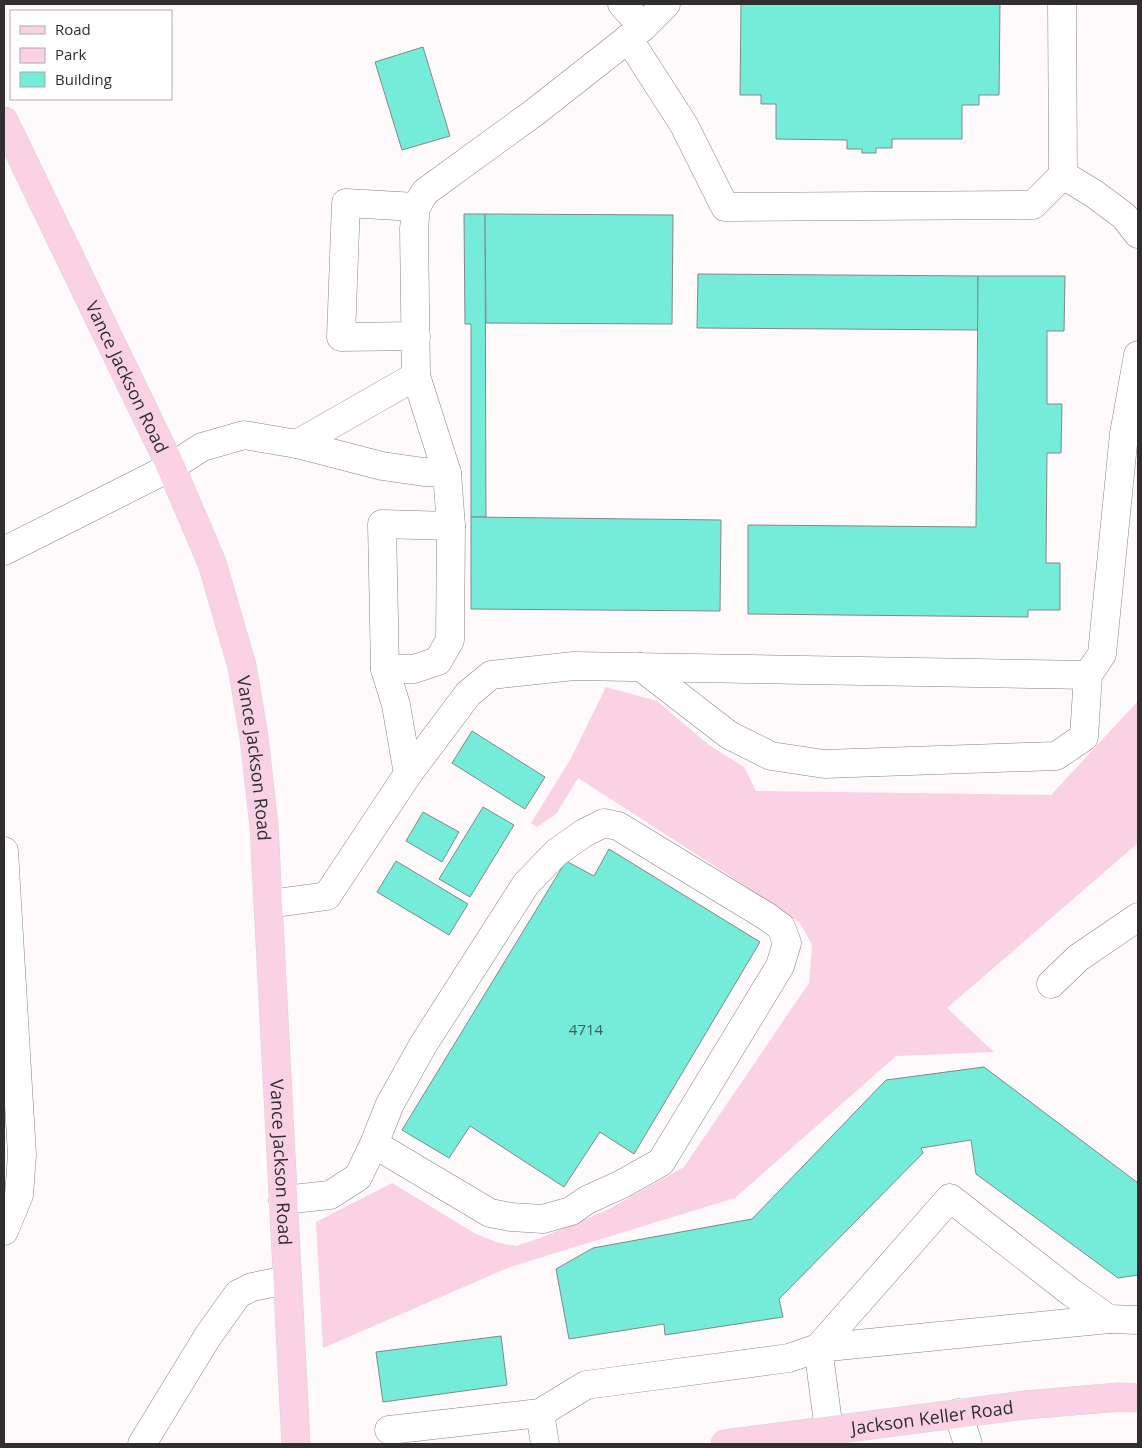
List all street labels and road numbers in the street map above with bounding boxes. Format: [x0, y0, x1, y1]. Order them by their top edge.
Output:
street label: Vance Jackson Road [81, 297, 174, 457]
street label: Vance Jackson Road [232, 674, 277, 841]
street label: Vance Jackson Road [265, 1078, 298, 1246]
street label: Jackson Keller Road [848, 1395, 1015, 1440]

